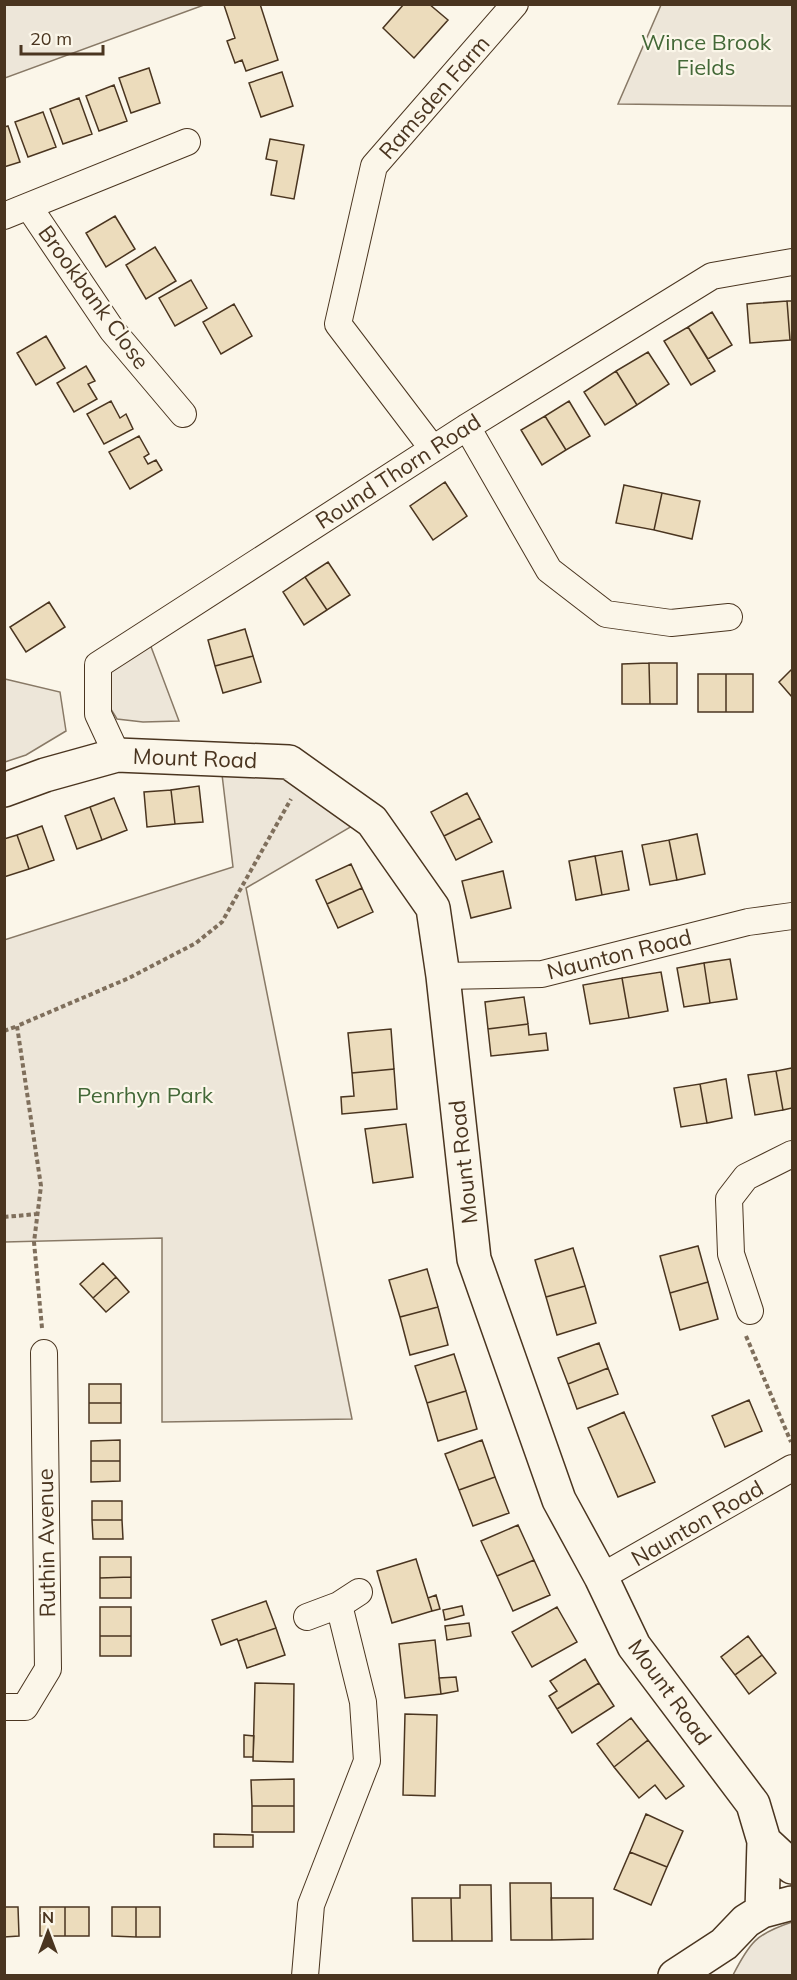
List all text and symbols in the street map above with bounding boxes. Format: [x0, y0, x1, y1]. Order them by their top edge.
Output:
scale bar [21, 18, 104, 56]
text: 20 m [30, 27, 72, 50]
park label: Wince Brook Fields [641, 28, 772, 81]
street label: Ramsden Farm [373, 29, 495, 165]
street label: Brookbank Close [32, 219, 156, 375]
street label: Round Thorn Road [310, 407, 486, 535]
street label: Mount Road [132, 742, 258, 774]
street label: Naunton Road [544, 923, 694, 985]
park label: Penrhyn Park [77, 1081, 214, 1109]
street label: Mount Road [443, 1099, 483, 1225]
street label: Ruthin Avenue [31, 1468, 61, 1618]
street label: Naunton Road [626, 1474, 768, 1572]
street label: Mount Road [622, 1633, 718, 1751]
north arrow [18, 1902, 78, 1962]
text: N [42, 1907, 54, 1927]

